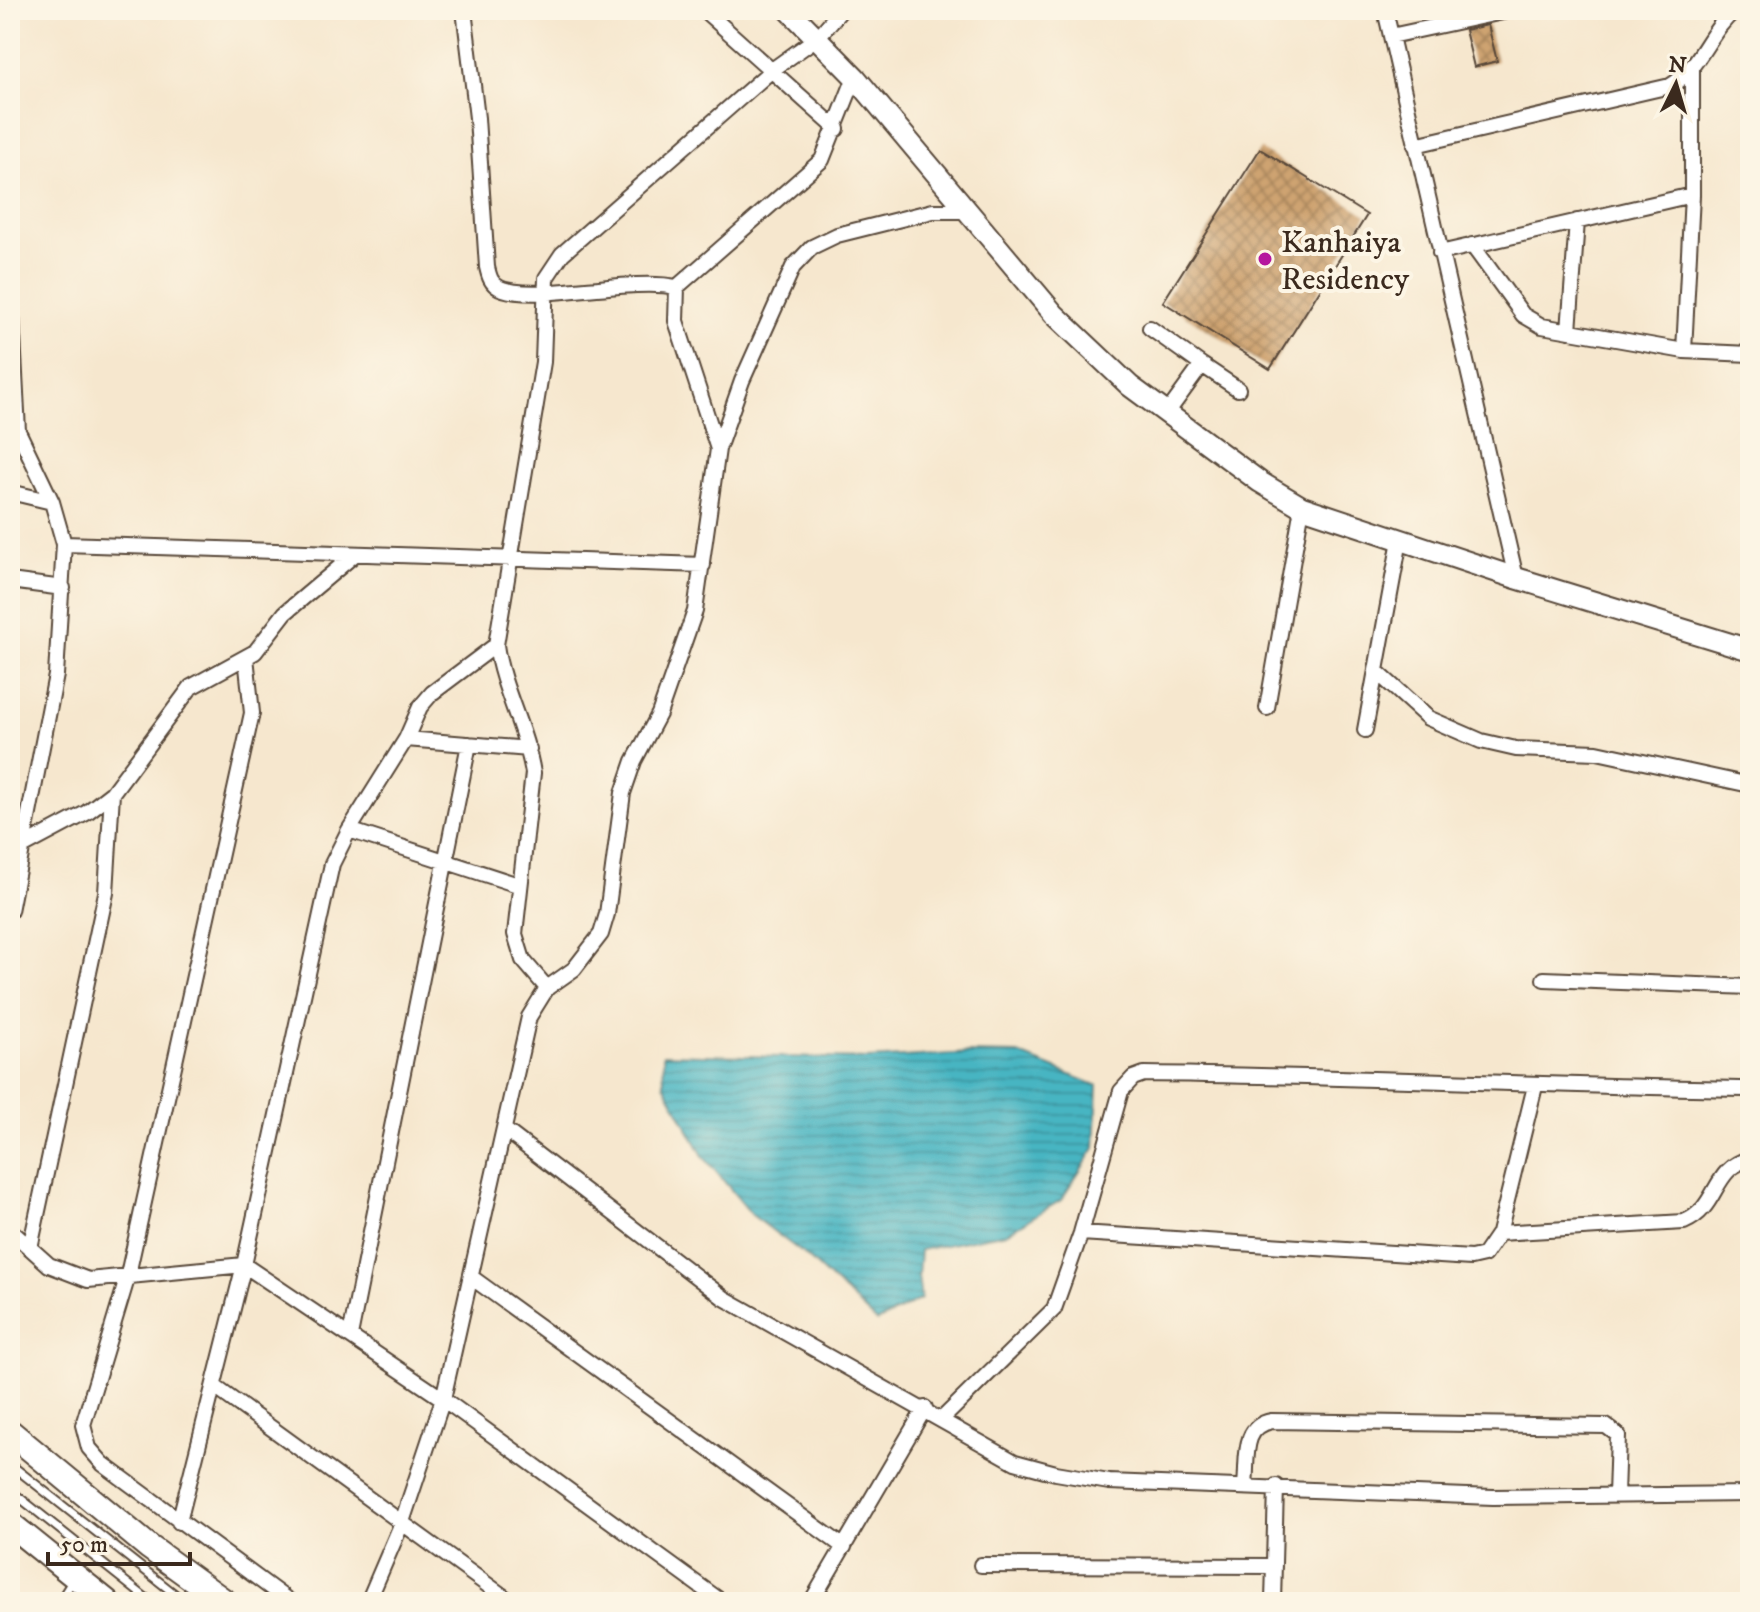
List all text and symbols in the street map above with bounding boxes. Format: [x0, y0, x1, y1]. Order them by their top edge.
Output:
north arrow [1636, 44, 1716, 124]
text: N [1667, 51, 1688, 80]
place label: Kanhaiya Residency [1281, 223, 1410, 300]
marker: Kanhaiya Residency [1256, 250, 1274, 268]
scale bar [48, 1516, 190, 1566]
text: 50 m [60, 1530, 108, 1560]

